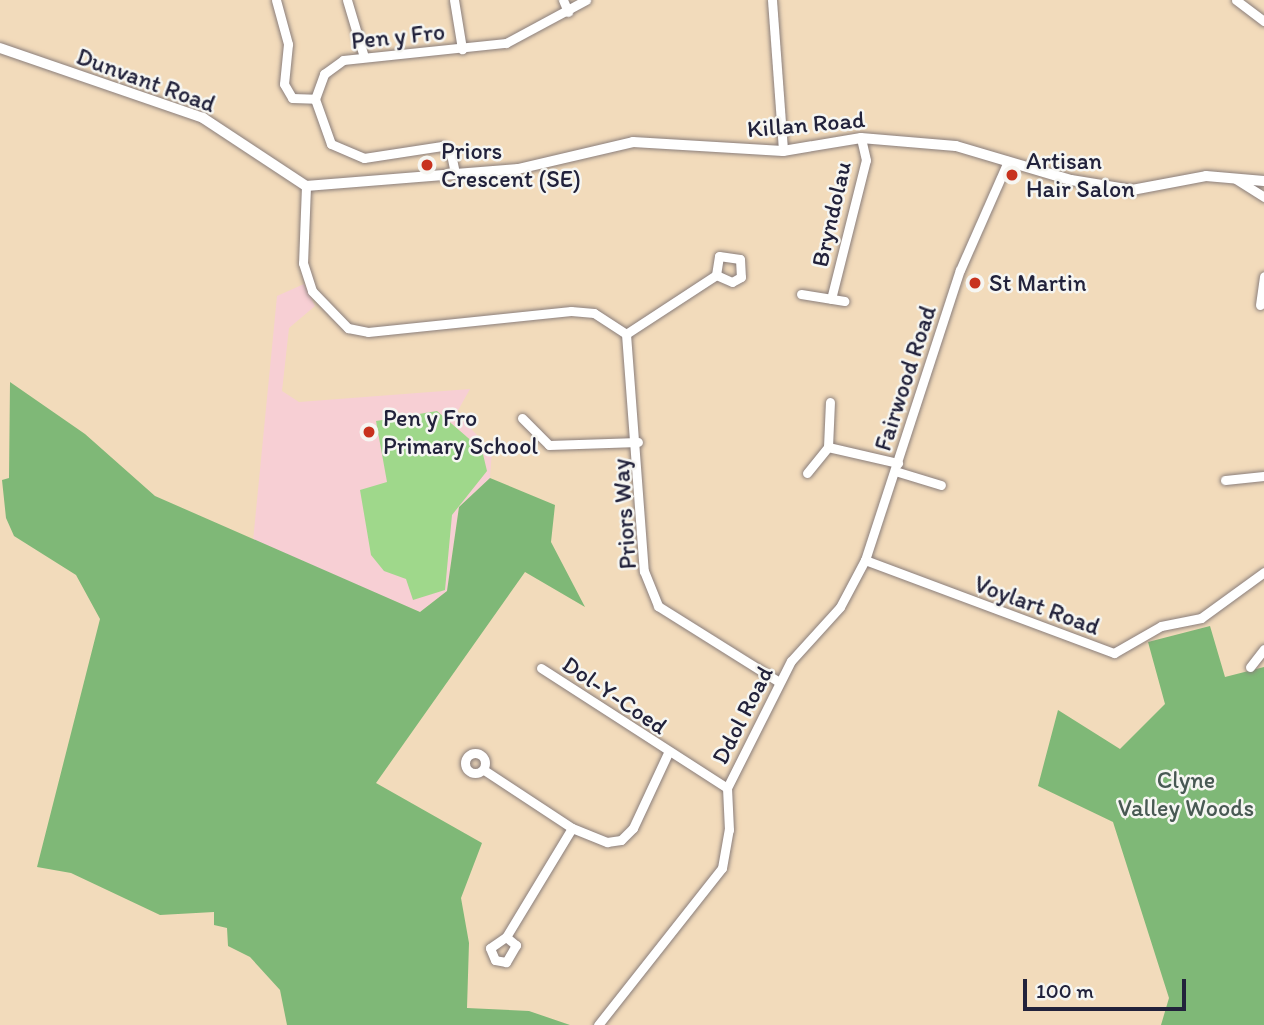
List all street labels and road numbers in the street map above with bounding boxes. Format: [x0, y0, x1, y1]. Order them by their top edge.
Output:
street label: Pen y Fro [350, 17, 446, 55]
street label: Dunvant Road [73, 42, 219, 118]
street label: Killan Road [746, 105, 866, 143]
street label: Bryndolau [805, 158, 857, 270]
street label: Fairwood Road [868, 302, 942, 454]
street label: Priors Way [606, 458, 642, 570]
street label: Voylart Road [971, 569, 1103, 641]
street label: Dol-Y-Coed [557, 649, 673, 741]
street label: Ddol Road [705, 662, 779, 768]

